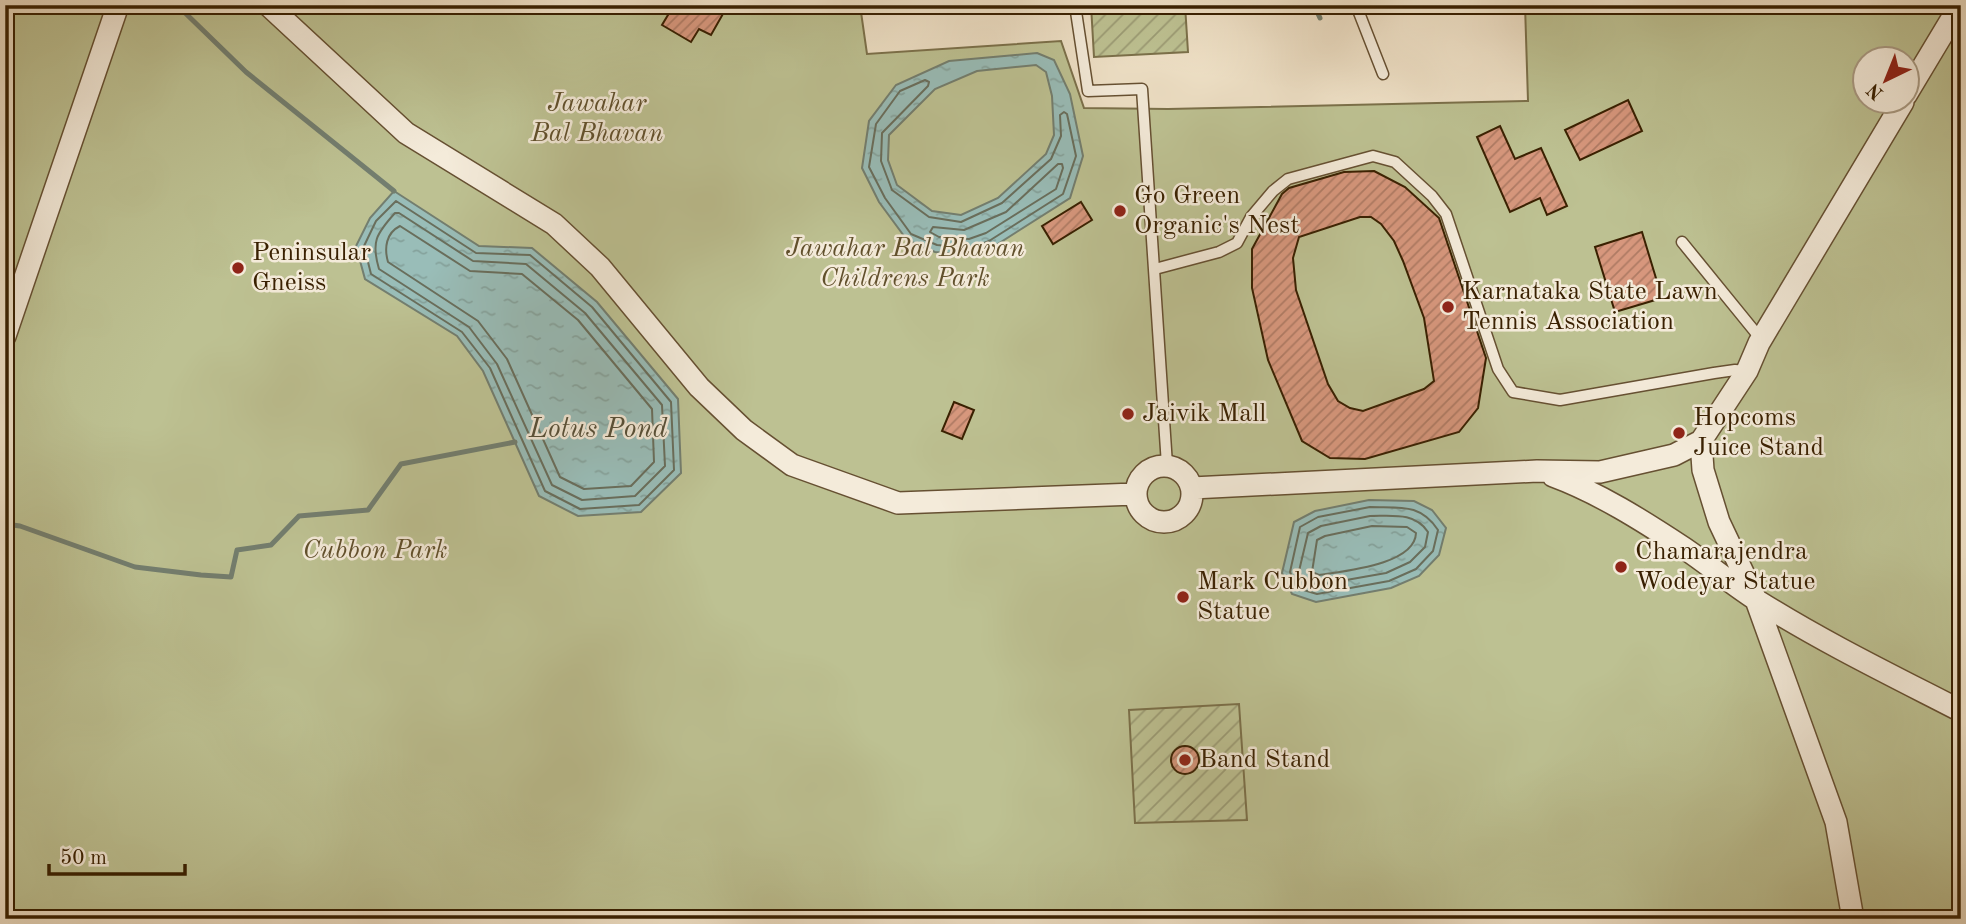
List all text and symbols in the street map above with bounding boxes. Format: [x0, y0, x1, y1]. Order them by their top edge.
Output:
north arrow [1850, 46, 1920, 116]
text: N [1864, 78, 1888, 103]
park label: Jawahar Bal Bhavan [530, 91, 663, 147]
place label: Go Green Organic's Nest [1134, 183, 1299, 239]
marker: Go Green Organic's Nest [1112, 203, 1128, 219]
park label: Jawahar Bal Bhavan Childrens Park [786, 236, 1024, 292]
place label: Peninsular Gneiss [252, 240, 371, 296]
marker: Peninsular Gneiss [230, 260, 246, 276]
place label: Karnataka State Lawn Tennis Association [1462, 279, 1718, 335]
marker: Karnataka State Lawn Tennis Association [1440, 299, 1456, 315]
place label: Jaivik Mall [1142, 401, 1266, 427]
place label: Hopcoms Juice Stand [1693, 405, 1824, 461]
marker: Jaivik Mall [1120, 406, 1136, 422]
water label: Lotus Pond [528, 416, 667, 444]
marker: Hopcoms Juice Stand [1671, 425, 1687, 441]
park label: Cubbon Park [302, 538, 448, 564]
place label: Chamarajendra Wodeyar Statue [1635, 539, 1815, 595]
marker: Chamarajendra Wodeyar Statue [1613, 559, 1629, 575]
place label: Mark Cubbon Statue [1197, 569, 1348, 625]
marker: Mark Cubbon Statue [1175, 589, 1191, 605]
place label: Band Stand [1199, 747, 1330, 773]
marker: Band Stand [1177, 752, 1193, 768]
scale bar [49, 833, 186, 877]
text: 50 m [60, 848, 107, 869]

